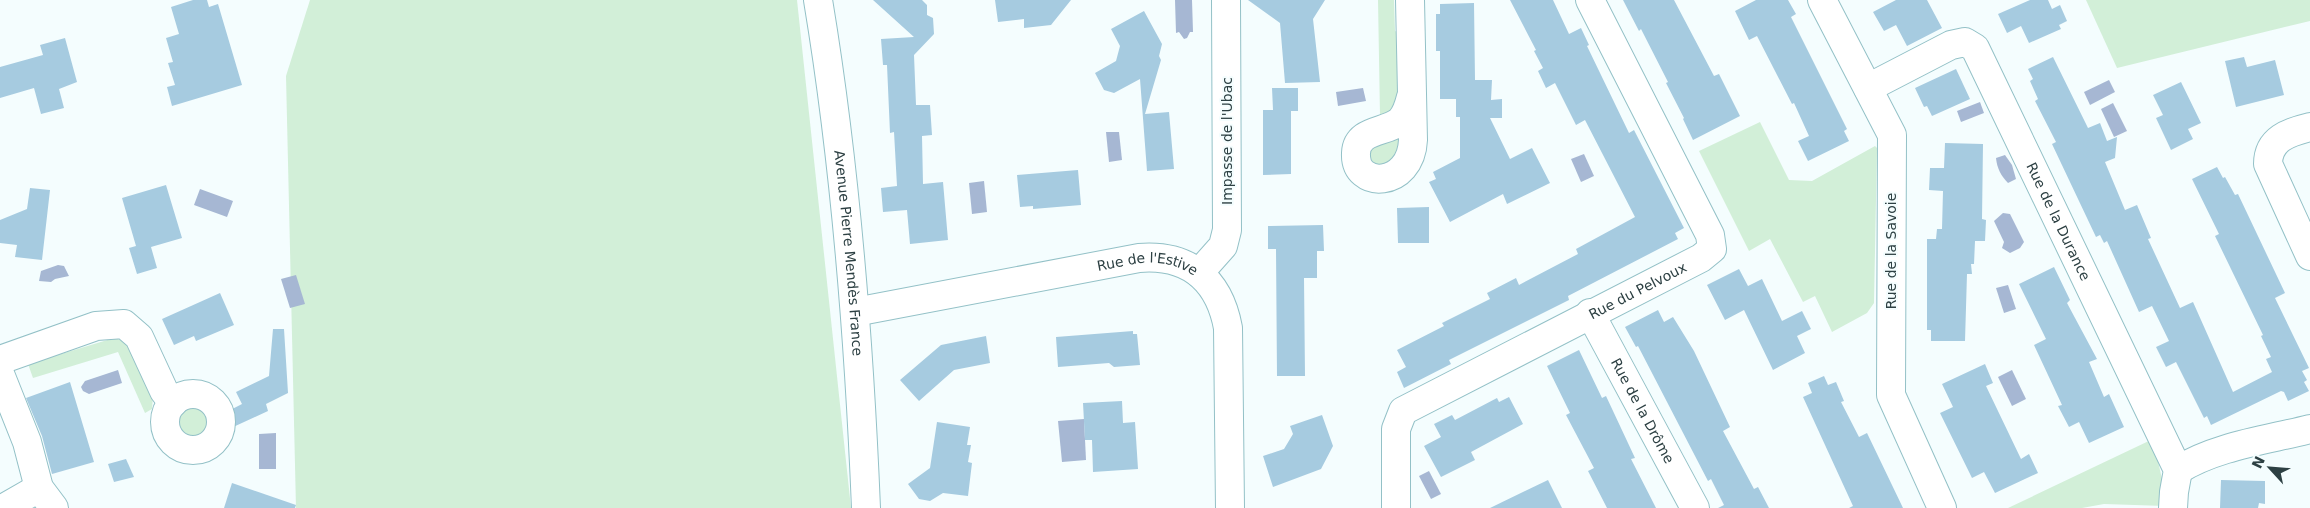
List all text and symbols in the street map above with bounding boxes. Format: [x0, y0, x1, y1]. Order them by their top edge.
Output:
street label: Impasse de l'Ubac [1219, 77, 1235, 205]
street label: Avenue Pierre Mendès France [831, 149, 866, 357]
street label: Rue de la Durance [2023, 160, 2094, 283]
street label: Rue de la Savoie [1883, 193, 1899, 309]
street label: Rue de l'Estive [1096, 250, 1201, 278]
street label: Rue du Pelvoux [1586, 259, 1689, 322]
street label: Rue de la Drôme [1608, 355, 1677, 466]
north arrow [2245, 443, 2295, 493]
text: N [2249, 454, 2268, 471]

